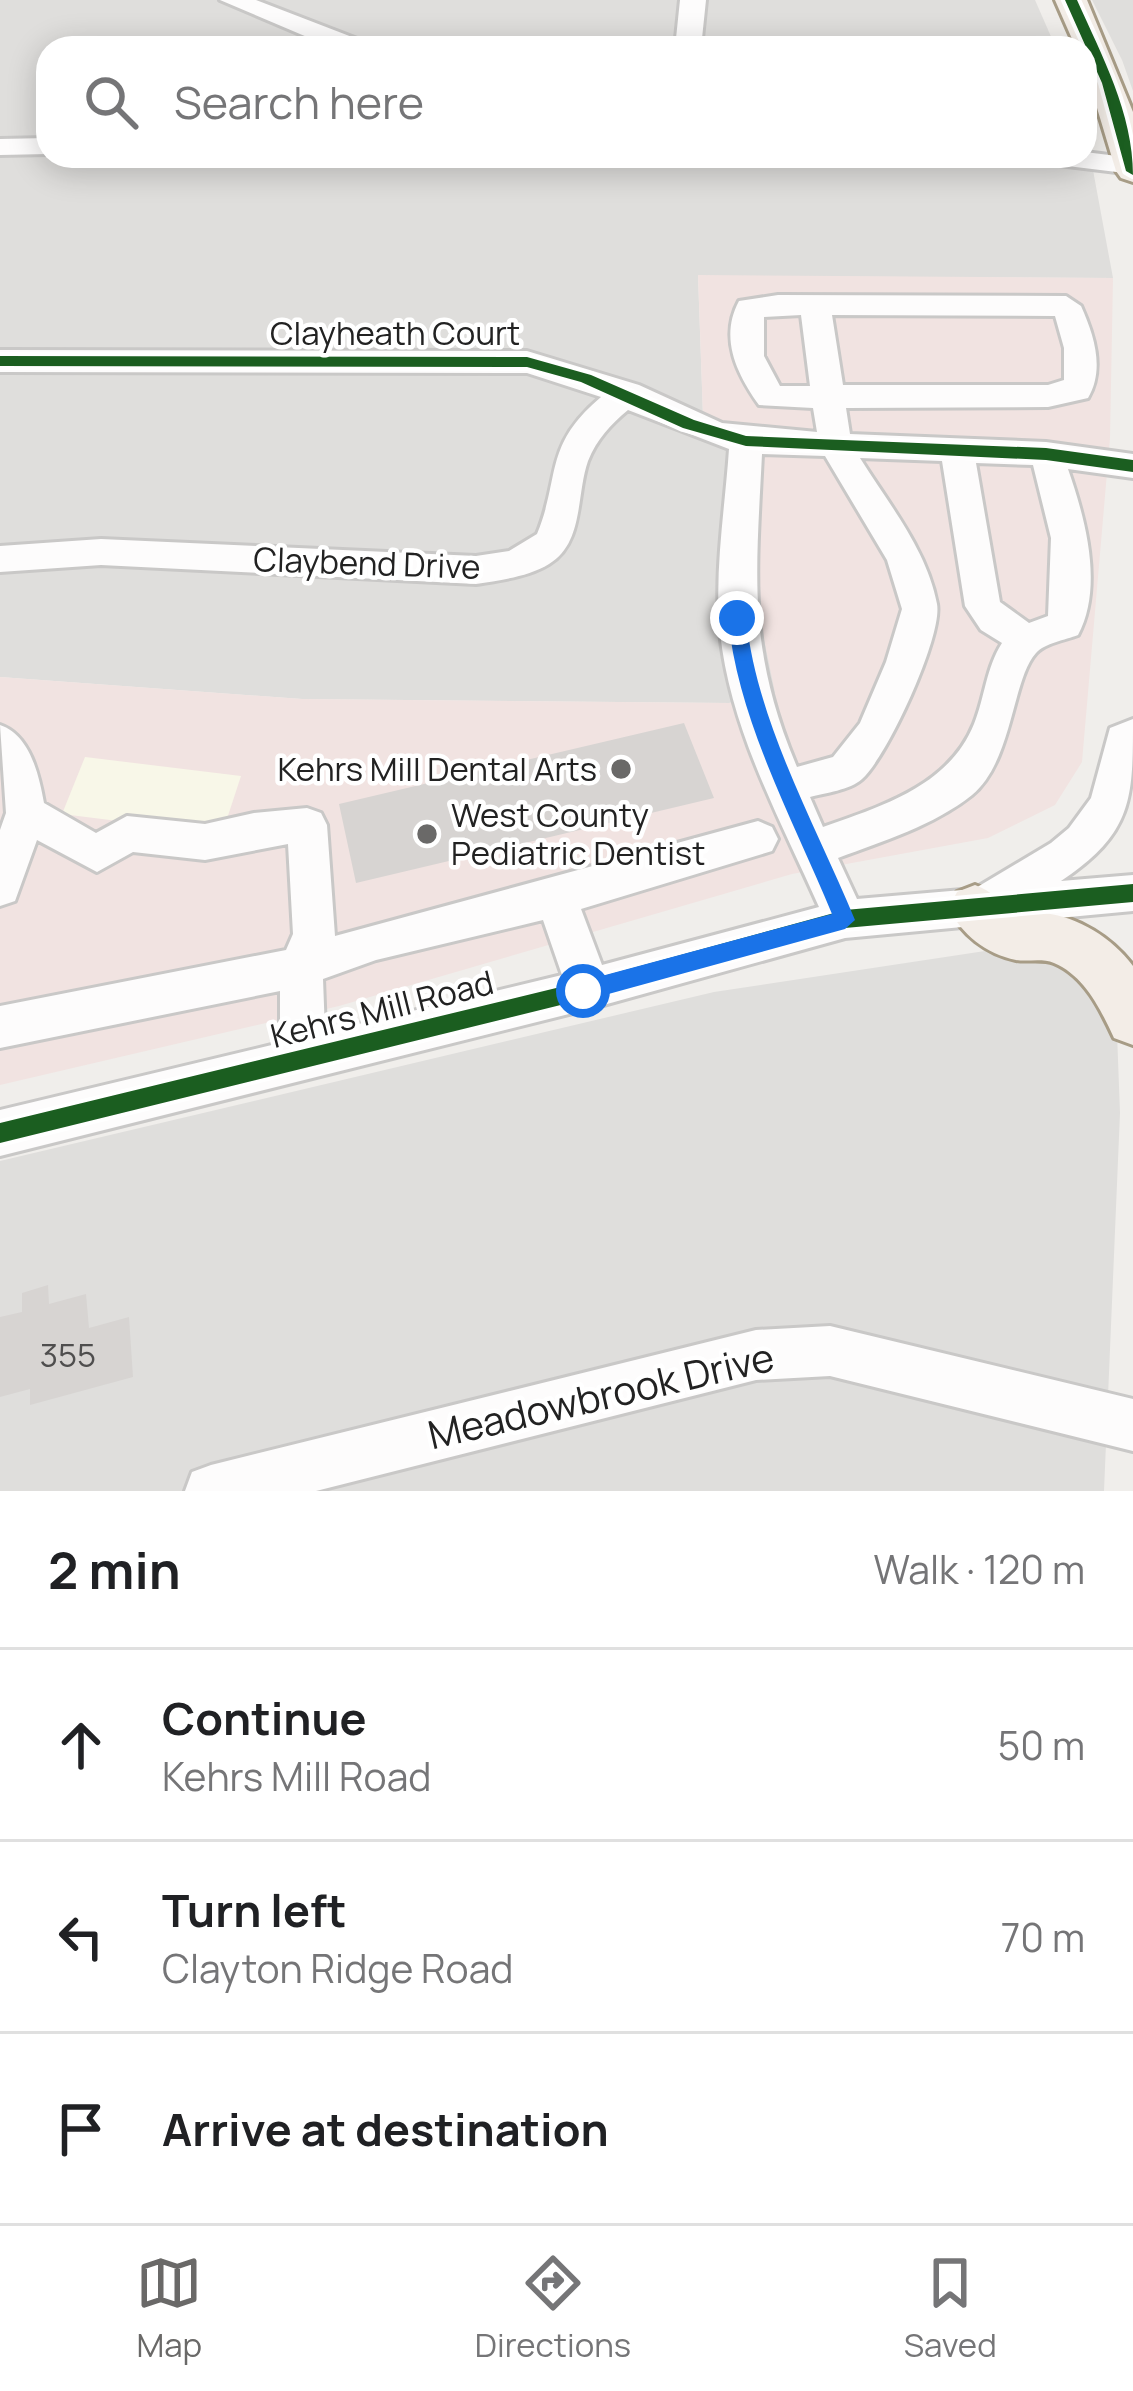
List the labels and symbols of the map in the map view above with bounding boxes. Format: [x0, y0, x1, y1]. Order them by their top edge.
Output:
street label: Clayheath Court [270, 310, 520, 355]
street label: Claybend Drive [253, 536, 481, 589]
route end [710, 591, 764, 645]
place label: Kehrs Mill Dental Arts [277, 746, 597, 791]
marker: Kehrs Mill Dental Arts [608, 756, 634, 782]
place label: West County Pediatric Dentist [451, 792, 705, 875]
marker: West County Pediatric Dentist [414, 821, 440, 847]
street label: Kehrs Mill Road [266, 959, 498, 1058]
route start [556, 964, 610, 1018]
street label: Meadowbrook Drive [423, 1329, 779, 1461]
house number: 355 [40, 1332, 96, 1377]

